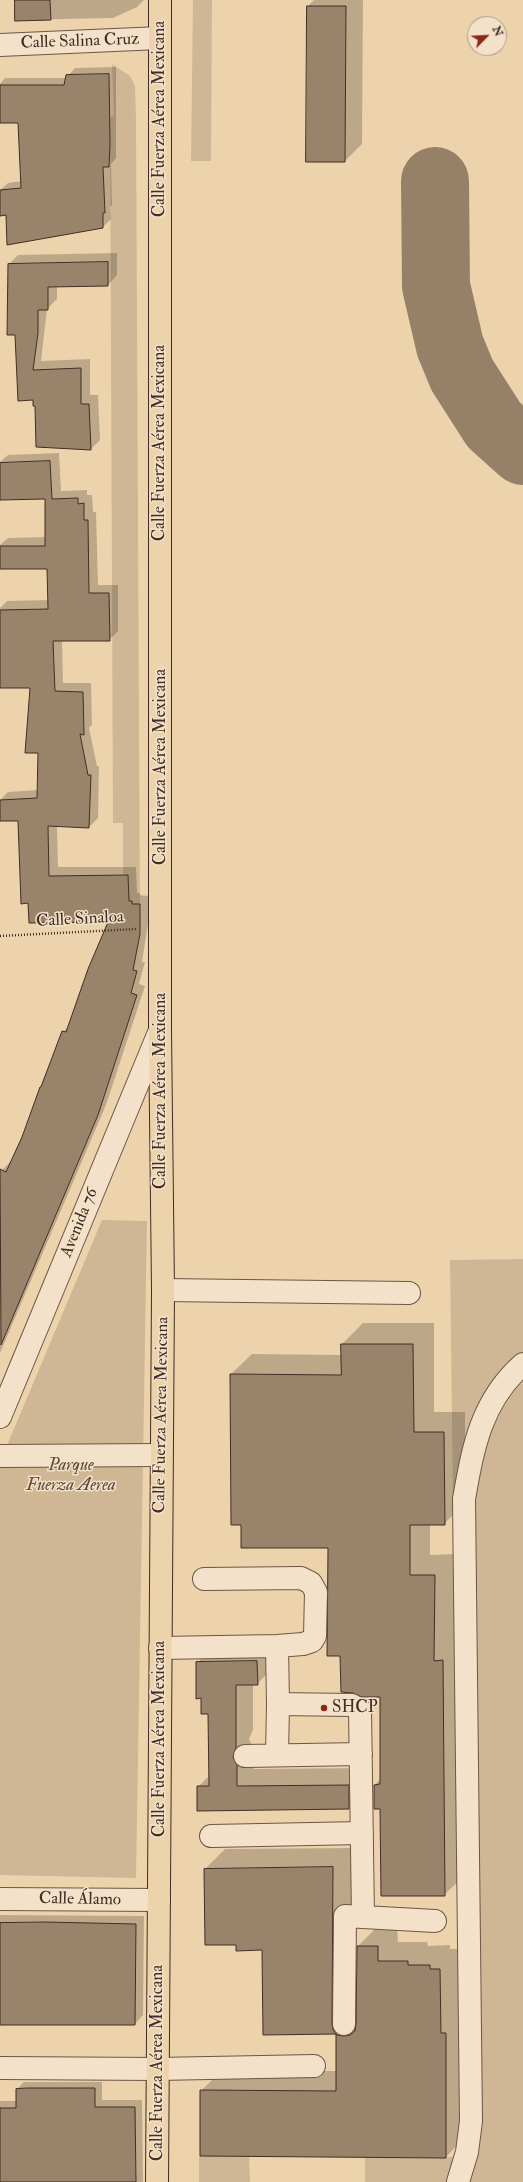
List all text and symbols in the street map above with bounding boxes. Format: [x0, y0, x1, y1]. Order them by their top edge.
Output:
north arrow [467, 16, 507, 56]
street label: Calle Fuerza Aérea Mexicana [150, 21, 170, 217]
text: N [490, 24, 505, 38]
street label: Calle Salina Cruz [20, 30, 140, 54]
street label: Calle Fuerza Aérea Mexicana [150, 345, 170, 541]
street label: Calle Fuerza Aérea Mexicana [151, 669, 171, 865]
street label: Calle Sinaloa [36, 908, 124, 932]
street label: Calle Fuerza Aérea Mexicana [151, 993, 171, 1189]
street label: Avenida 76 [57, 1185, 103, 1261]
street label: Calle Fuerza Aérea Mexicana [150, 1316, 174, 1514]
park label: Parque Fuerza Aerea [26, 1456, 116, 1496]
street label: Calle Fuerza Aérea Mexicana [150, 1641, 170, 1837]
place label: SHCP [332, 1698, 378, 1718]
marker: SHCP [319, 1703, 329, 1713]
street label: Calle Álamo [39, 1889, 121, 1911]
street label: Calle Fuerza Aérea Mexicana [148, 1965, 168, 2161]

